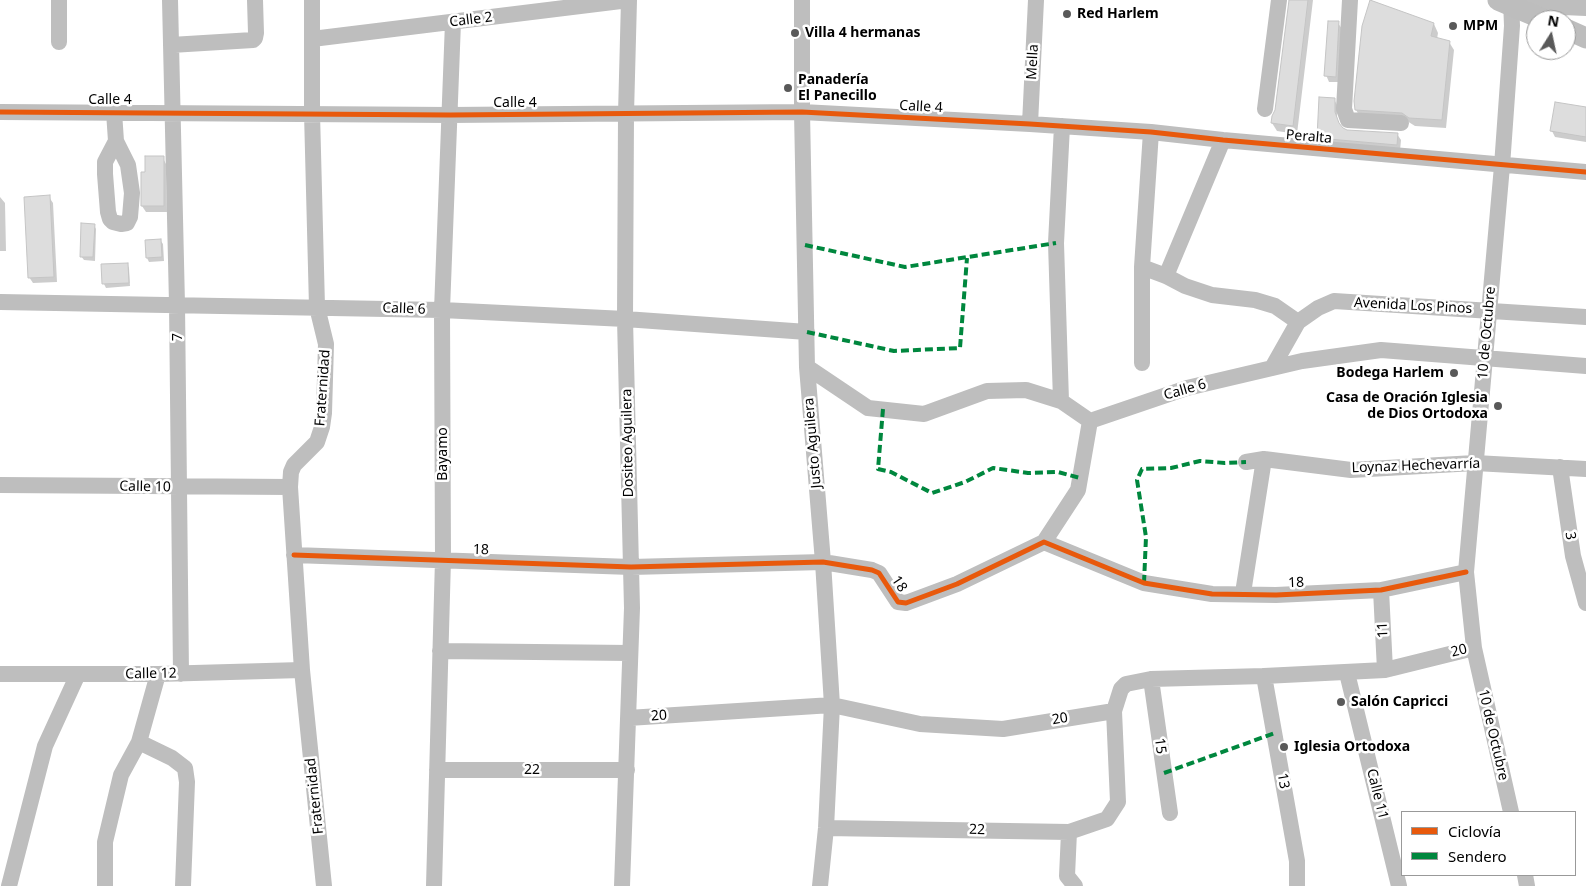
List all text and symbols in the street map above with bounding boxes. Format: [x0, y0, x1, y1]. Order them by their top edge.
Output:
place label: Red Harlem [1077, 6, 1159, 22]
marker: Red Harlem [1061, 8, 1073, 20]
street label: Calle 2 [448, 9, 494, 31]
north arrow [1526, 10, 1576, 60]
text: N [1546, 10, 1561, 31]
place label: MPM [1463, 18, 1498, 34]
marker: MPM [1447, 20, 1459, 32]
place label: Villa 4 hermanas [805, 25, 921, 41]
marker: Villa 4 hermanas [789, 27, 801, 39]
street label: Mella [1024, 44, 1042, 80]
place label: Panadería El Panecillo [798, 72, 877, 104]
marker: Panadería El Panecillo [782, 82, 794, 94]
street label: Calle 4 [88, 92, 132, 108]
street label: Calle 4 [493, 95, 537, 111]
street label: Calle 4 [899, 97, 943, 117]
street label: Peralta [1285, 127, 1333, 147]
street label: 10 de Octubre [1475, 286, 1499, 380]
street label: Avenida Los Pinos [1353, 295, 1473, 317]
street label: Calle 6 [382, 300, 426, 318]
street label: 7 [170, 333, 186, 341]
street label: Fraternidad [312, 349, 334, 427]
place label: Bodega Harlem [1336, 365, 1444, 381]
marker: Bodega Harlem [1448, 367, 1460, 379]
street label: Calle 6 [1162, 376, 1208, 404]
street label: Dositeo Aguilera [619, 388, 637, 498]
place label: Casa de Oración Iglesia de Dios Ortodoxa [1326, 390, 1488, 422]
street label: Justo Aguilera [801, 397, 825, 489]
marker: Casa de Oración Iglesia de Dios Ortodoxa [1492, 400, 1504, 412]
street label: Bayamo [435, 427, 451, 481]
street label: Loynaz Hechevarría [1351, 455, 1481, 477]
street label: Calle 10 [119, 478, 171, 496]
street label: 3 [1561, 531, 1579, 541]
street label: 18 [473, 541, 489, 559]
street label: 18 [888, 573, 910, 595]
street label: 18 [1288, 574, 1304, 592]
street label: 11 [1374, 622, 1392, 638]
street label: 20 [1449, 641, 1469, 661]
street label: Calle 12 [125, 665, 177, 683]
street label: 10 de Octubre [1474, 688, 1512, 782]
place label: Salón Capricci [1351, 694, 1448, 710]
marker: Salón Capricci [1335, 696, 1347, 708]
street label: 20 [650, 707, 668, 725]
street label: 20 [1051, 709, 1069, 729]
street label: 15 [1151, 737, 1169, 755]
place label: Iglesia Ortodoxa [1294, 739, 1410, 755]
marker: Iglesia Ortodoxa [1278, 741, 1290, 753]
street label: Fraternidad [303, 757, 327, 835]
street label: 22 [524, 762, 540, 778]
street label: Calle 11 [1363, 767, 1391, 821]
street label: 13 [1273, 772, 1293, 790]
legend [1401, 811, 1576, 876]
street label: 22 [969, 821, 985, 839]
text: Ciclovía [1448, 821, 1501, 841]
text: Sendero [1448, 846, 1507, 866]

